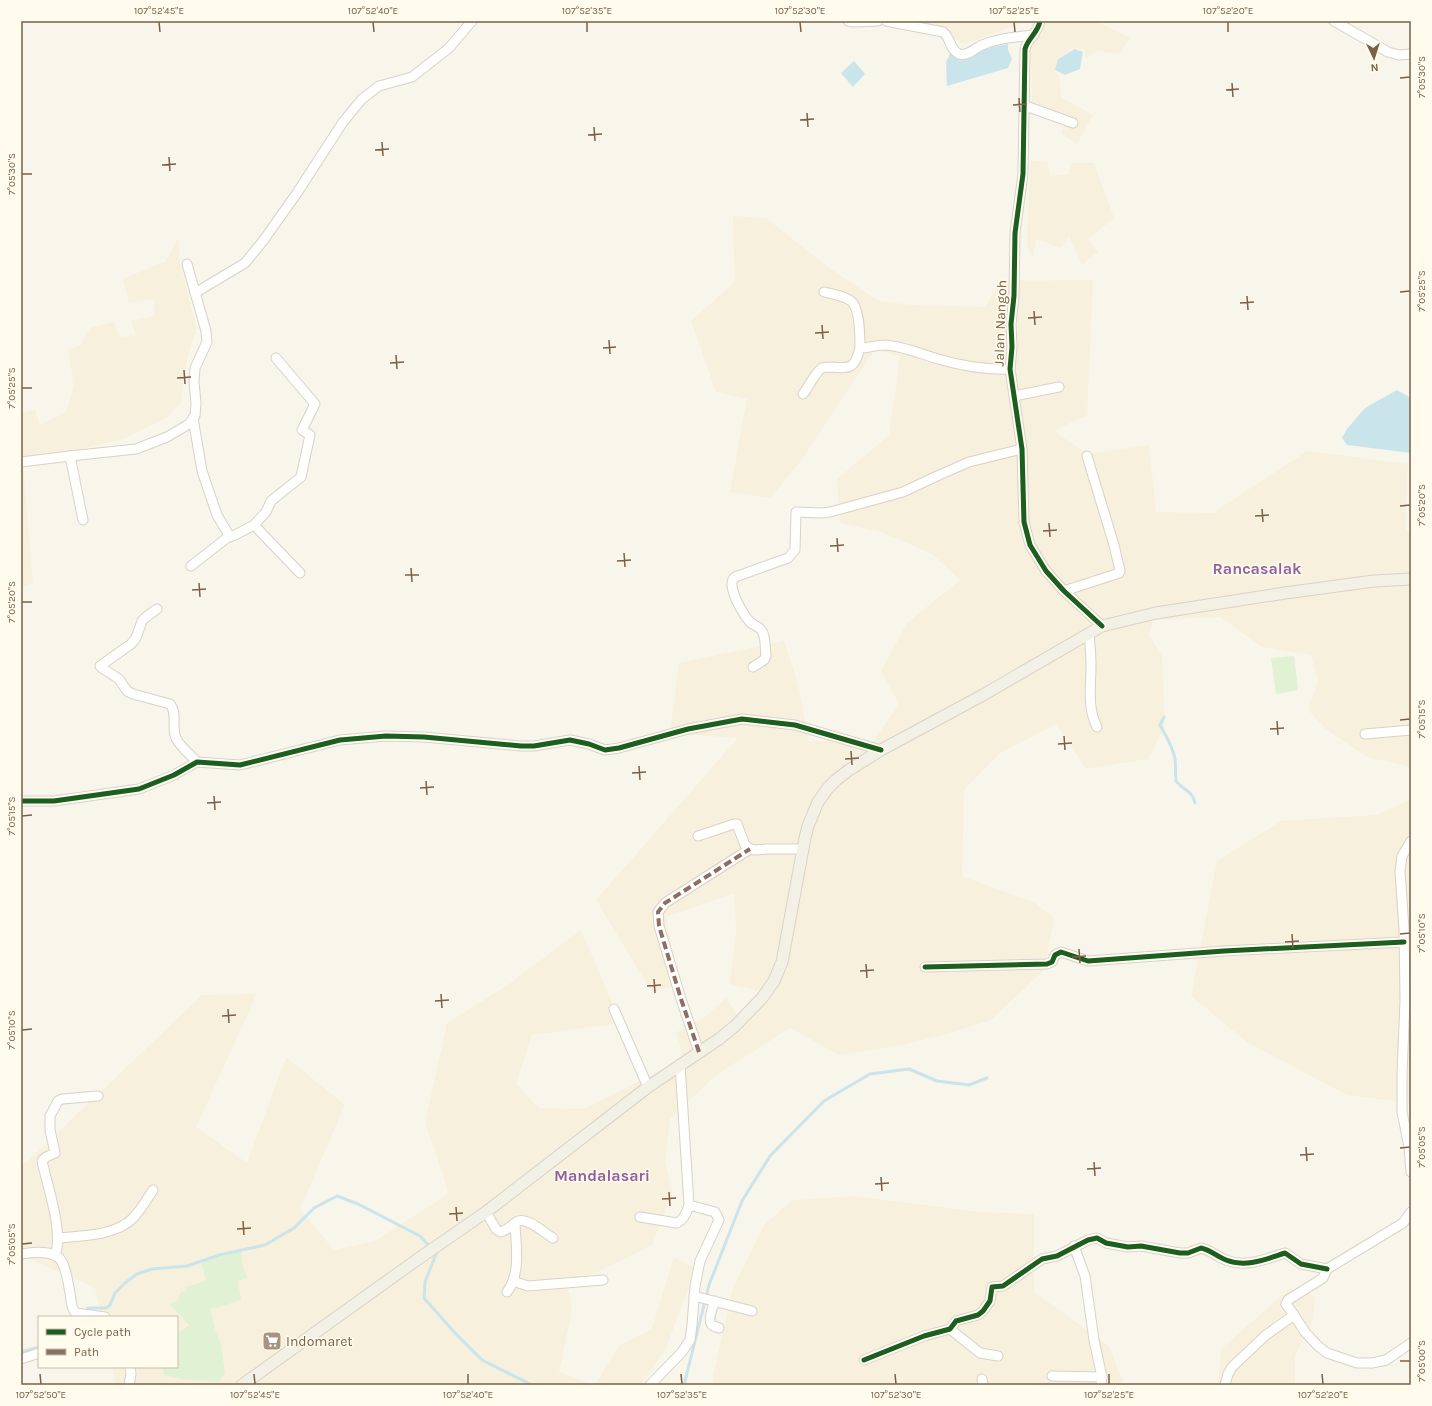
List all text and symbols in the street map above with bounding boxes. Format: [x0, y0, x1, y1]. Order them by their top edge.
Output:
text: 107°52'45"E [134, 5, 184, 17]
text: 107°52'40"E [348, 5, 398, 17]
text: 107°52'35"E [562, 5, 612, 17]
text: 107°52'30"E [775, 5, 825, 17]
text: 107°52'25"E [989, 5, 1039, 17]
text: 107°52'20"E [1203, 5, 1253, 17]
north arrow [1354, 38, 1394, 78]
text: 7°05'30"S [1416, 56, 1428, 98]
text: N [1370, 61, 1379, 74]
text: 7°05'30"S [6, 153, 18, 195]
text: 7°05'25"S [1416, 270, 1428, 312]
street label: Jalan Nangoh [990, 279, 1011, 367]
text: 7°05'25"S [6, 367, 18, 409]
text: 7°05'20"S [1416, 484, 1428, 526]
district label: Rancasalak [1213, 559, 1302, 578]
text: 7°05'20"S [6, 581, 18, 623]
text: 7°05'15"S [1416, 699, 1428, 739]
text: 7°05'15"S [6, 796, 18, 836]
text: 7°05'10"S [1416, 913, 1428, 953]
text: 7°05'10"S [6, 1010, 18, 1050]
text: 7°05'05"S [1416, 1126, 1428, 1168]
district label: Mandalasari [554, 1166, 650, 1185]
text: 7°05'05"S [6, 1223, 18, 1265]
legend [38, 1316, 178, 1368]
text: Cycle path [74, 1325, 131, 1339]
supermarket icon: Indomaret [261, 1330, 283, 1352]
place label: Indomaret [286, 1333, 353, 1350]
text: 7°05'00"S [1416, 1340, 1428, 1382]
text: Path [74, 1345, 99, 1359]
text: 107°52'50"E [16, 1389, 66, 1401]
text: 107°52'45"E [230, 1389, 280, 1401]
text: 107°52'40"E [443, 1389, 493, 1401]
text: 107°52'35"E [657, 1389, 707, 1401]
text: 107°52'30"E [871, 1389, 921, 1401]
text: 107°52'25"E [1084, 1389, 1134, 1401]
text: 107°52'20"E [1298, 1389, 1348, 1401]

